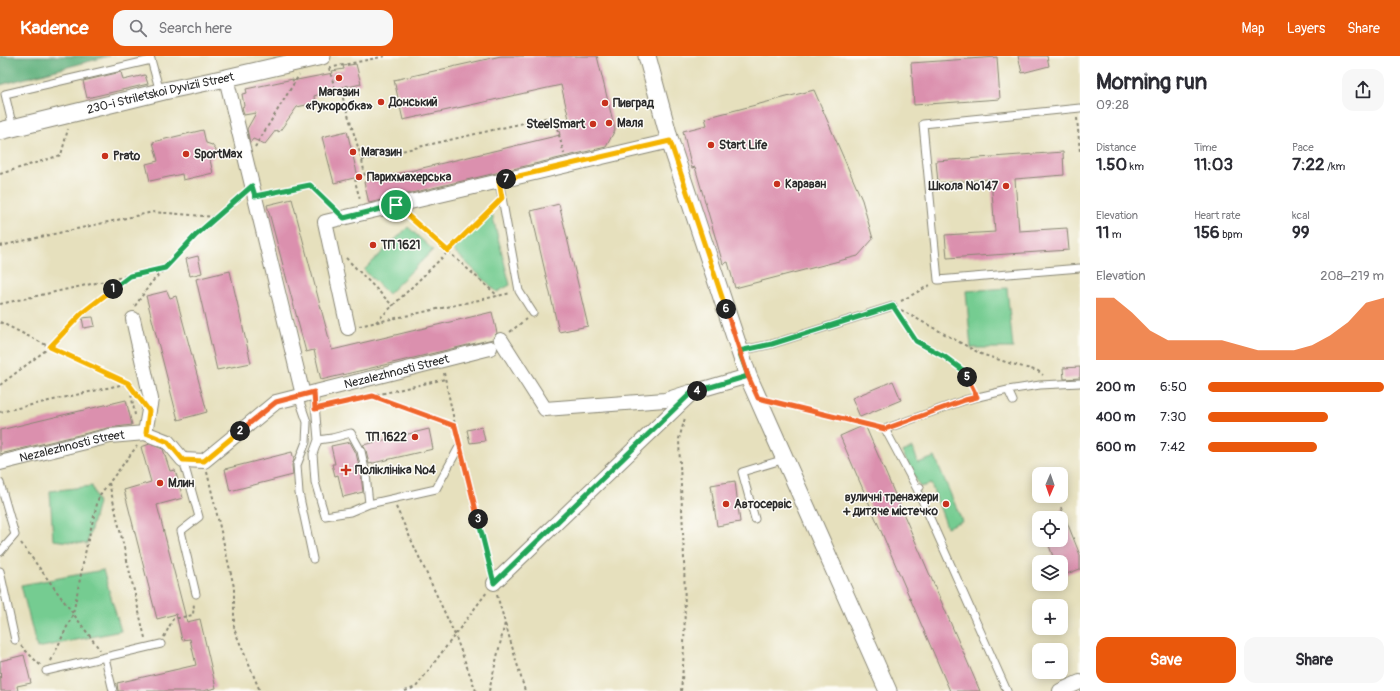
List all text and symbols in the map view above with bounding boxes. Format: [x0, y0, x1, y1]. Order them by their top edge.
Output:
search box [113, 10, 393, 46]
text: Kadence [20, 16, 89, 40]
icon: search [127, 17, 149, 39]
text: Search here [159, 19, 232, 38]
text: Map [1242, 20, 1265, 37]
text: Layers [1287, 20, 1325, 37]
text: Share [1347, 20, 1380, 37]
text: Morning run [1096, 68, 1207, 96]
street label: 230-i Striletskoi Dyvizii Street [85, 69, 236, 118]
button: share [1342, 69, 1384, 111]
marker: Магазин «Рукоробка» [334, 73, 344, 83]
place label: Магазин «Рукоробка» [305, 85, 373, 114]
place label: Донський [388, 95, 438, 110]
place label: Пивград [613, 96, 655, 111]
marker: Донський [376, 97, 386, 107]
text: 09:28 [1096, 97, 1129, 113]
marker: Пивград [600, 98, 610, 108]
place label: Маля [617, 116, 644, 131]
place label: SteelSmart [526, 117, 586, 132]
marker: Маля [604, 118, 614, 128]
marker: SteelSmart [588, 119, 598, 129]
place label: Start Life [719, 138, 768, 153]
marker: Start Life [706, 140, 716, 150]
text: Distance [1096, 141, 1136, 154]
text: Time [1194, 141, 1217, 154]
text: Pace [1292, 141, 1314, 154]
place label: Магазин [361, 145, 402, 160]
place label: SportMax [194, 147, 242, 162]
marker: Магазин [348, 147, 358, 157]
place label: Prato [113, 149, 141, 164]
marker: SportMax [181, 149, 191, 159]
marker: Prato [100, 151, 110, 161]
text: 1.50 [1096, 154, 1127, 175]
text: 11:03 [1194, 154, 1233, 175]
text: 7:22 [1292, 154, 1325, 175]
text: km [1127, 160, 1144, 173]
text: /km [1325, 160, 1345, 173]
pin: 7 [496, 169, 516, 189]
place label: Парихмахерська [367, 170, 452, 185]
marker: Парихмахерська [354, 172, 364, 182]
text: 7 [503, 172, 509, 185]
place label: Караван [785, 177, 826, 192]
marker: Караван [772, 179, 782, 189]
place label: Школа №147 [927, 179, 999, 194]
marker: Школа №147 [1001, 181, 1011, 191]
pin [379, 188, 413, 222]
icon: arrive [385, 194, 407, 216]
text: Elevation [1096, 209, 1138, 222]
text: Heart rate [1194, 209, 1240, 222]
text: kcal [1292, 209, 1310, 222]
text: 11 [1096, 222, 1109, 243]
text: 156 [1194, 222, 1220, 243]
text: 99 [1292, 222, 1310, 243]
text: m [1109, 228, 1121, 241]
text: bpm [1220, 228, 1243, 241]
place label: ТП 1621 [380, 238, 421, 253]
marker: ТП 1621 [368, 240, 378, 250]
text: Elevation [1096, 268, 1146, 284]
text: 208–219 m [1320, 268, 1384, 284]
pin: 1 [103, 279, 123, 299]
text: 1 [111, 282, 115, 295]
pin: 6 [716, 299, 736, 319]
text: 6 [723, 302, 729, 315]
street label: Nezalezhnosti Street [343, 352, 451, 392]
pin: 5 [957, 367, 977, 387]
text: 5 [964, 370, 970, 383]
text: 200 m [1096, 379, 1135, 395]
text: 6:50 [1160, 379, 1187, 395]
pin: 4 [687, 381, 707, 401]
text: 4 [694, 384, 700, 397]
text: 400 m [1096, 409, 1136, 425]
text: 7:30 [1160, 409, 1186, 425]
pin: 2 [230, 421, 250, 441]
text: 2 [237, 424, 243, 437]
street label: Nezalezhnosti Street [18, 428, 125, 466]
place label: ТП 1622 [364, 430, 407, 445]
marker: ТП 1622 [410, 432, 420, 442]
text: 600 m [1096, 439, 1136, 455]
text: 7:42 [1160, 439, 1185, 455]
place label: Поліклініка №4 [355, 463, 436, 478]
marker: Поліклініка №4 [340, 464, 352, 476]
north arrow [1032, 467, 1068, 503]
map controls [1032, 467, 1068, 679]
place label: Млин [168, 476, 194, 491]
marker: Млин [155, 478, 165, 488]
place label: вуличні тренажери + дитяче містечко [842, 490, 939, 519]
place label: Автосервіс [734, 497, 792, 512]
marker: Автосервіс [721, 499, 731, 509]
marker: вуличні тренажери + дитяче містечко [941, 499, 951, 509]
pin: 3 [468, 509, 488, 529]
button: locate [1032, 511, 1068, 547]
text: 3 [475, 512, 481, 525]
button: layers [1032, 555, 1068, 591]
button: + [1032, 599, 1068, 635]
button: Save [1096, 637, 1236, 683]
button: Share [1244, 637, 1384, 683]
button: − [1032, 643, 1068, 679]

